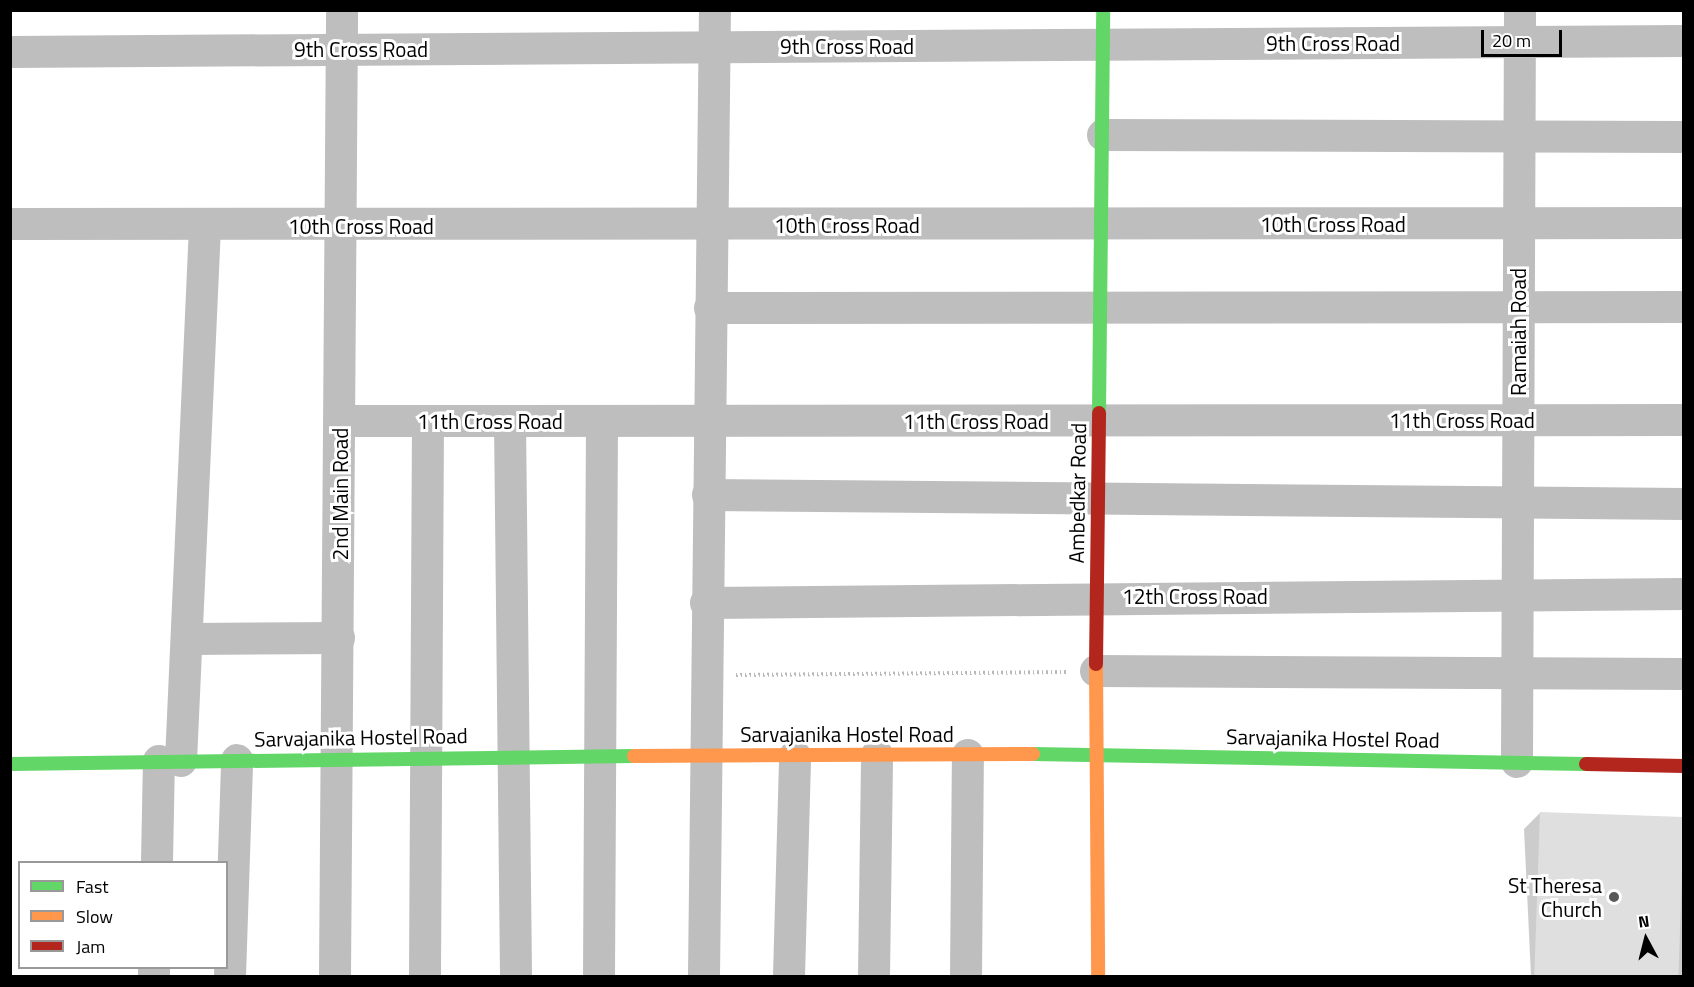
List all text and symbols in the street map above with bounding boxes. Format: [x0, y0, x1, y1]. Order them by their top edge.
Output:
scale bar [1484, 18, 1565, 56]
text: 20 m [1492, 27, 1531, 54]
street label: 9th Cross Road [1266, 30, 1400, 56]
street label: 9th Cross Road [780, 33, 914, 59]
street label: 9th Cross Road [294, 36, 428, 62]
street label: 10th Cross Road [1260, 211, 1406, 237]
street label: 10th Cross Road [774, 212, 920, 238]
street label: 10th Cross Road [288, 213, 434, 239]
street label: Ramaiah Road [1505, 268, 1531, 396]
street label: 11th Cross Road [1389, 407, 1535, 433]
street label: 11th Cross Road [417, 408, 563, 434]
street label: 11th Cross Road [903, 408, 1049, 434]
street label: Ambedkar Road [1063, 422, 1091, 564]
street label: 2nd Main Road [327, 428, 353, 560]
street label: 12th Cross Road [1122, 583, 1268, 609]
street label: Sarvajanika Hostel Road [740, 721, 954, 747]
street label: Sarvajanika Hostel Road [254, 723, 468, 751]
street label: Sarvajanika Hostel Road [1226, 724, 1440, 752]
legend [18, 861, 228, 969]
place label: St Theresa Church [1508, 872, 1602, 922]
text: Fast [76, 873, 109, 900]
marker: St Theresa Church [1607, 890, 1621, 904]
text: Slow [76, 903, 113, 930]
north arrow [1616, 909, 1676, 969]
text: N [1637, 909, 1651, 934]
text: Jam [76, 933, 105, 960]

